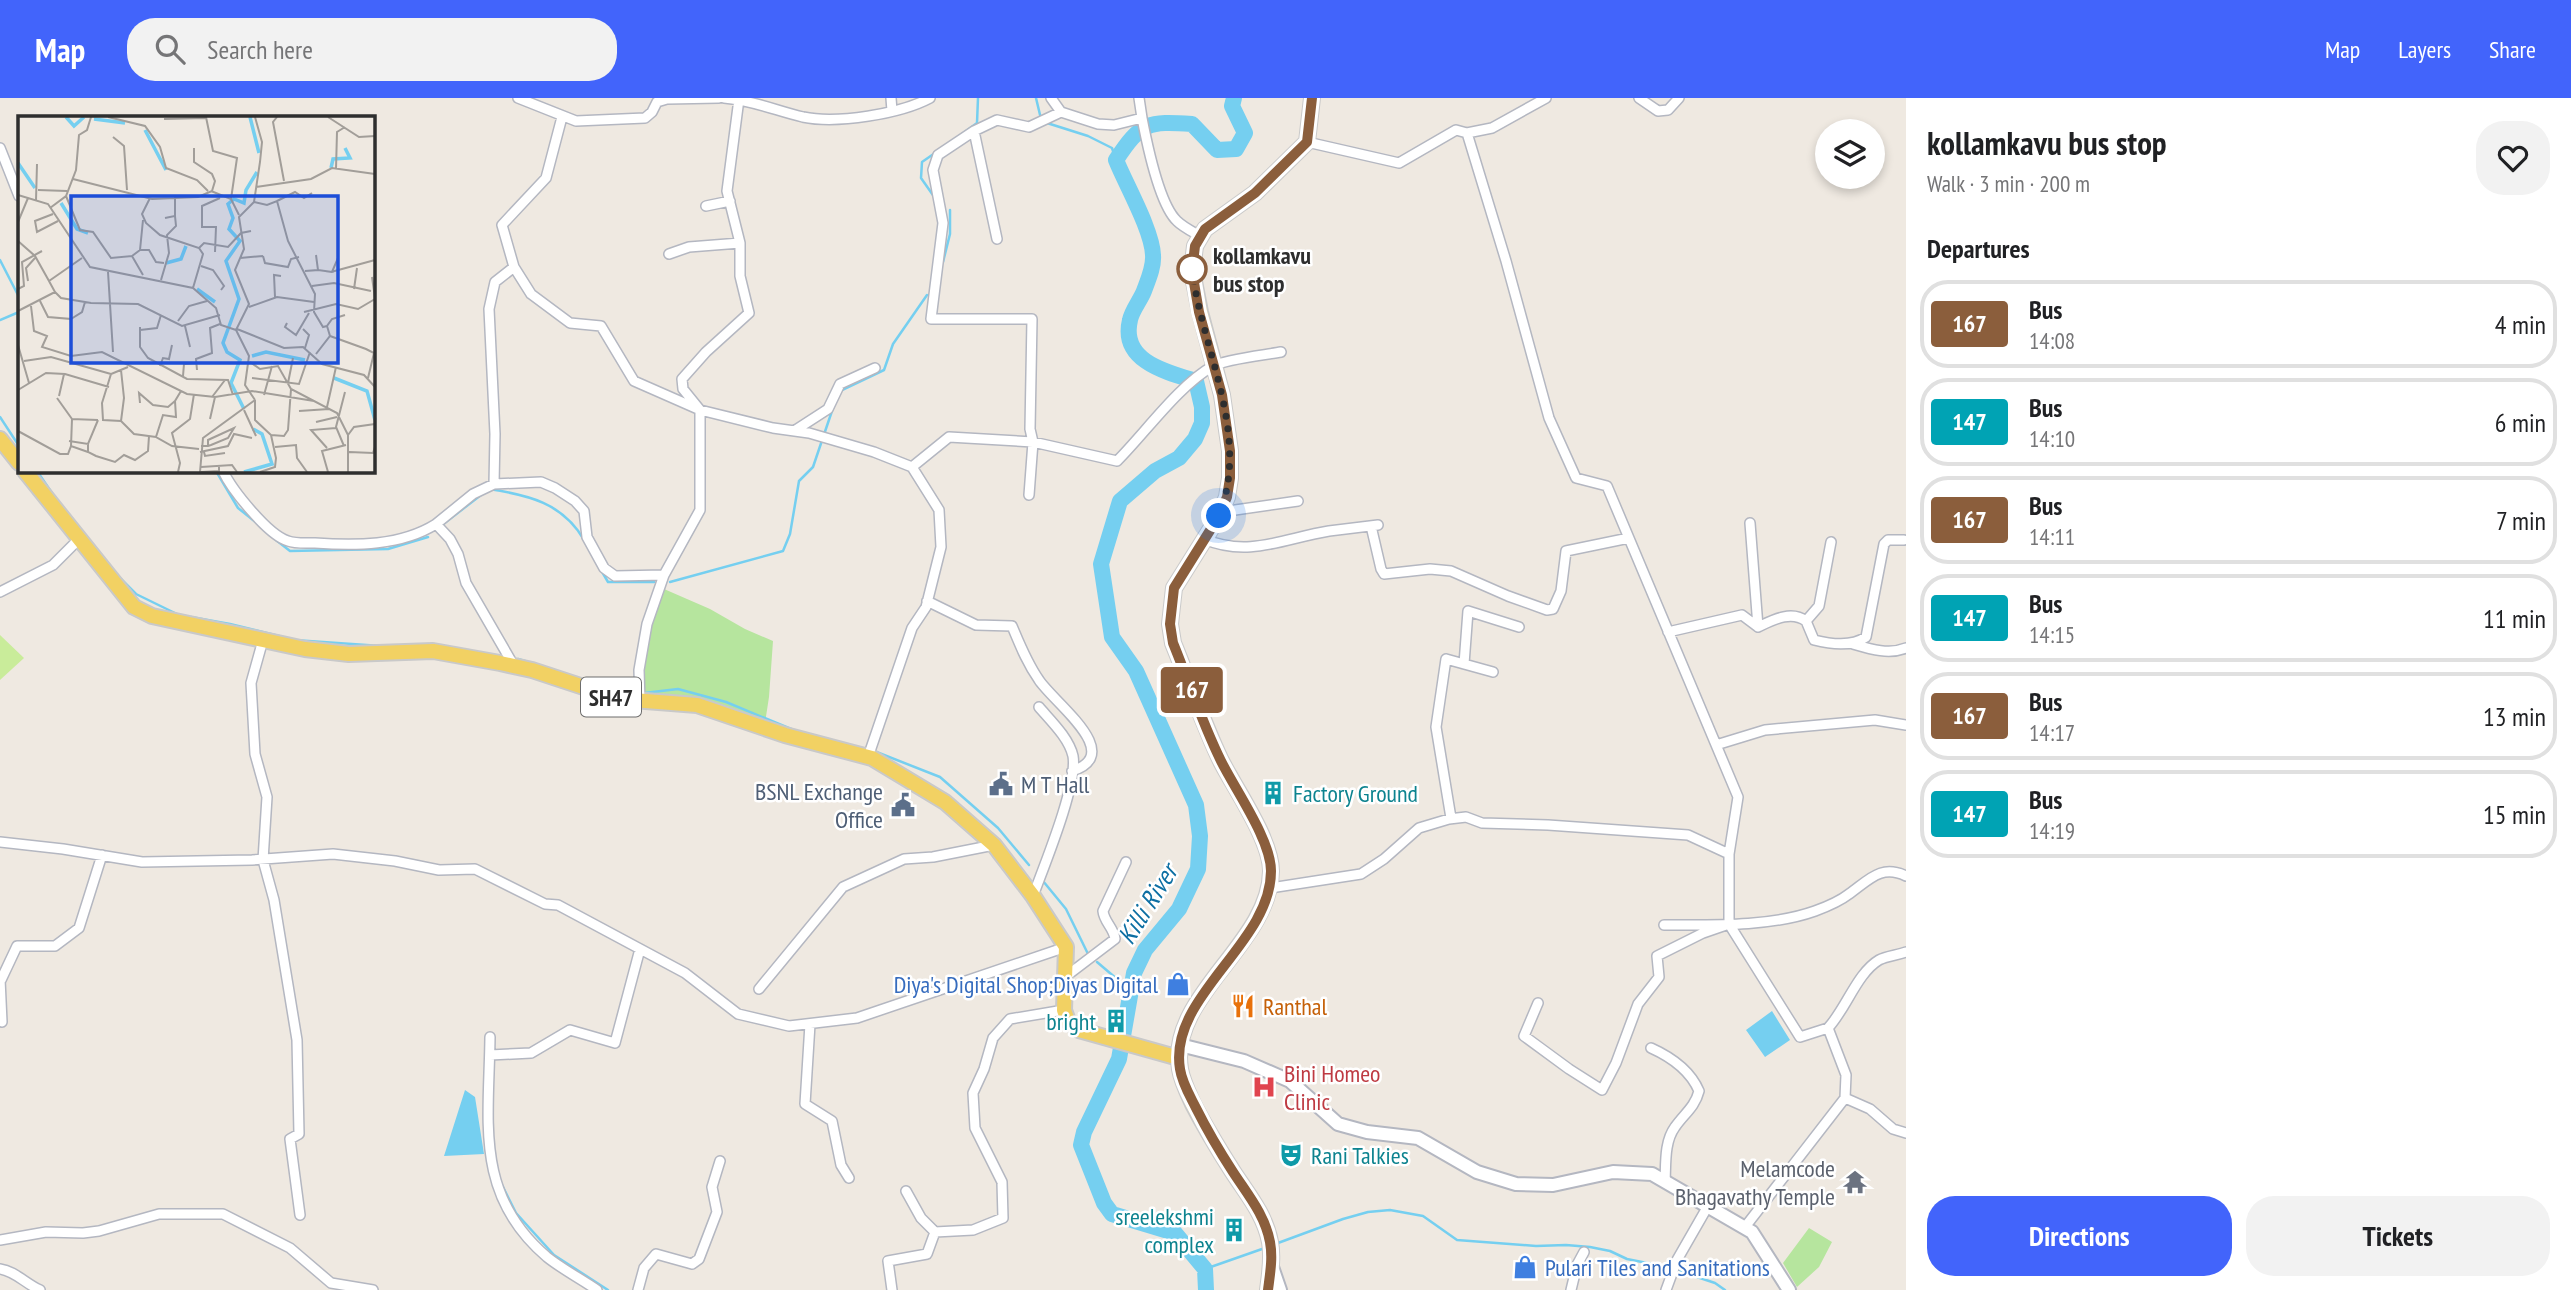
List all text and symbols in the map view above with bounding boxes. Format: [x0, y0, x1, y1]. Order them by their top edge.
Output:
search box [127, 18, 617, 81]
text: Map [35, 28, 85, 71]
icon: search [151, 30, 189, 68]
text: Search here [207, 33, 313, 66]
text: Map [2325, 34, 2360, 65]
text: Layers [2398, 34, 2451, 65]
text: Share [2489, 34, 2536, 65]
inset map [18, 116, 374, 472]
map controls [1815, 119, 1885, 189]
button: layers [1815, 119, 1885, 189]
text: kollamkavu bus stop [1927, 121, 2167, 164]
button: heart [2476, 121, 2550, 195]
text: Walk · 3 min · 200 m [1927, 169, 2090, 198]
text: Departures [1927, 232, 2030, 265]
place label: kollamkavu bus stop [1213, 240, 1311, 299]
marker: kollamkavu bus stop [1177, 254, 1207, 284]
text: Bus [2029, 293, 2062, 326]
text: 167 [1952, 308, 1987, 339]
text: 4 min [2495, 308, 2546, 341]
text: 14:08 [2029, 326, 2075, 355]
text: Bus [2029, 391, 2062, 424]
text: 147 [1952, 406, 1987, 437]
text: 6 min [2495, 406, 2546, 439]
text: 14:10 [2029, 424, 2075, 453]
text: Bus [2029, 489, 2062, 522]
your location [1201, 498, 1236, 533]
text: 167 [1952, 504, 1987, 535]
text: 7 min [2496, 504, 2546, 537]
text: 14:11 [2029, 522, 2075, 551]
text: Bus [2029, 587, 2062, 620]
text: 147 [1952, 602, 1987, 633]
text: 11 min [2483, 602, 2546, 635]
text: 14:15 [2029, 620, 2075, 649]
line badge: 167 [1152, 667, 1232, 713]
text: 167 [1175, 674, 1209, 705]
road number: SH47 [581, 678, 641, 716]
text: Bus [2029, 685, 2062, 718]
text: 167 [1952, 700, 1987, 731]
text: 13 min [2483, 700, 2546, 733]
text: 14:17 [2029, 718, 2075, 747]
place label: M T Hall [1021, 769, 1090, 800]
public building icon: M T Hall [987, 770, 1015, 798]
place label: BSNL Exchange Office [755, 776, 883, 835]
place label: Factory Ground [1293, 778, 1418, 809]
building icon: Factory Ground [1259, 779, 1287, 807]
text: Bus [2029, 783, 2062, 816]
public building icon: BSNL Exchange Office [889, 791, 917, 819]
text: 147 [1952, 798, 1987, 829]
text: 15 min [2483, 798, 2546, 831]
text: 14:19 [2029, 816, 2075, 845]
water label: Killi River [1110, 855, 1186, 950]
place label: Diya's Digital Shop;Diyas Digital [894, 969, 1158, 1000]
shop icon: Diya's Digital Shop;Diyas Digital [1164, 970, 1192, 998]
place label: Ranthal [1263, 991, 1327, 1022]
restaurant icon: Ranthal [1229, 992, 1257, 1020]
place label: bright [1046, 1006, 1096, 1037]
building icon: bright [1102, 1007, 1130, 1035]
place label: Bini Homeo Clinic [1284, 1058, 1380, 1117]
hospital icon: Bini Homeo Clinic [1250, 1073, 1278, 1101]
place label: Rani Talkies [1311, 1140, 1409, 1171]
theatre icon: Rani Talkies [1277, 1141, 1305, 1169]
place label: Melamcode Bhagavathy Temple [1675, 1153, 1835, 1212]
temple icon: Melamcode Bhagavathy Temple [1841, 1168, 1869, 1196]
button: Directions [1927, 1196, 2232, 1276]
button: Tickets [2246, 1196, 2550, 1276]
place label: sreelekshmi complex [1115, 1201, 1214, 1260]
building icon: sreelekshmi complex [1220, 1216, 1248, 1244]
place label: Pulari Tiles and Sanitations [1545, 1252, 1770, 1283]
shop icon: Pulari Tiles and Sanitations [1511, 1253, 1539, 1281]

